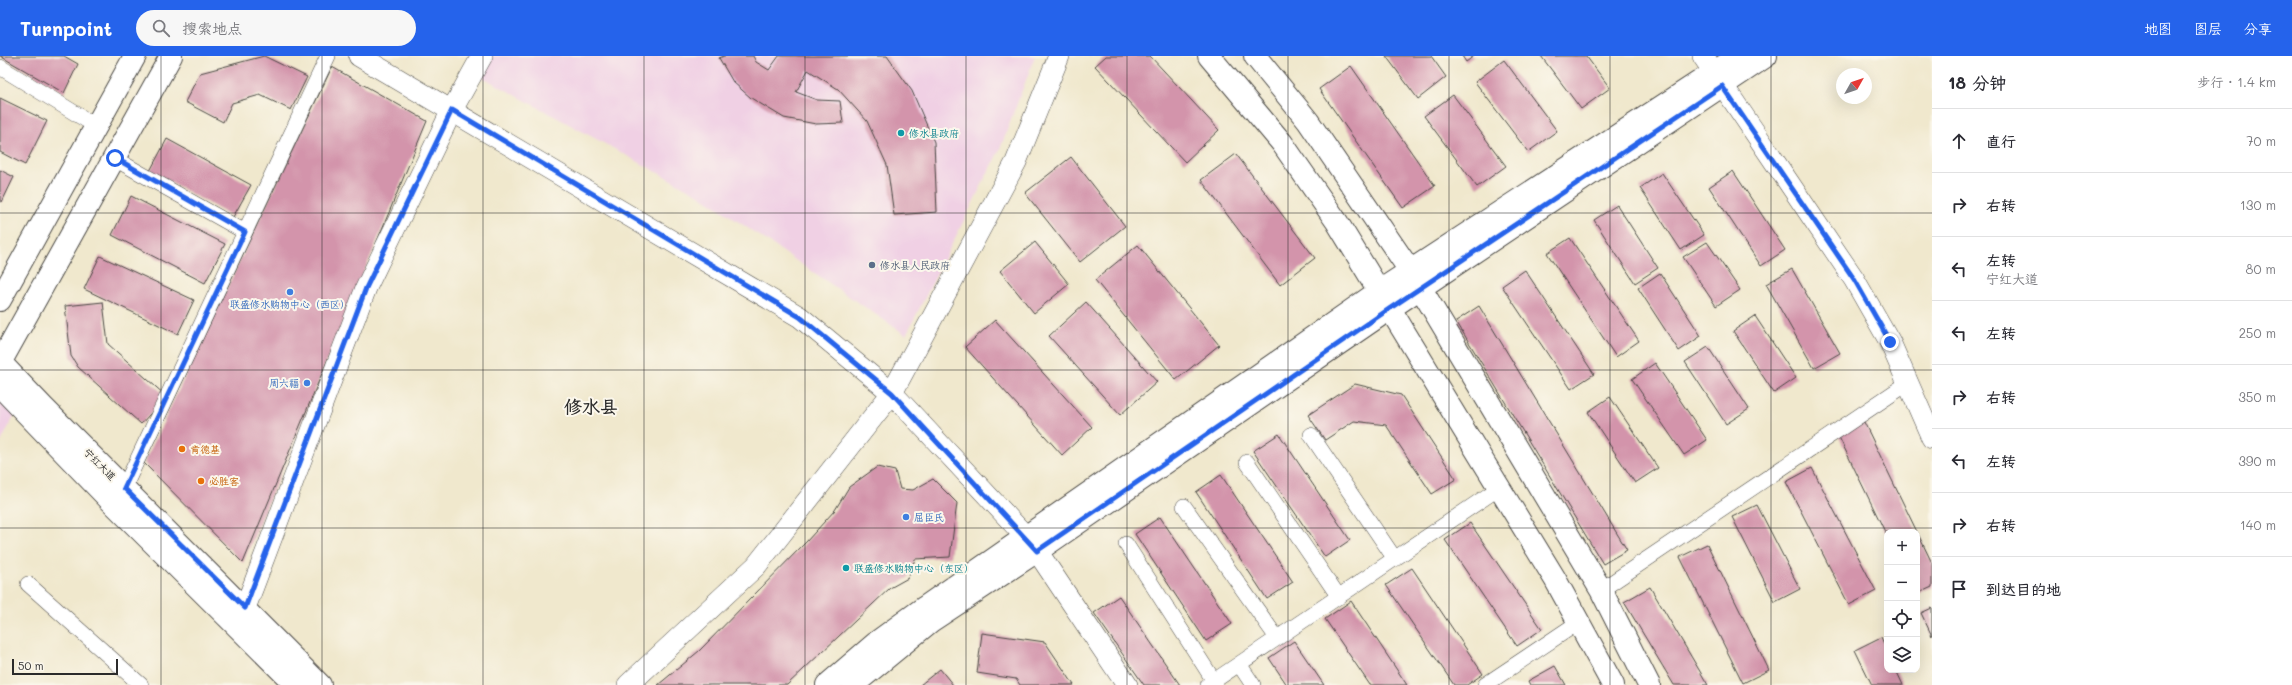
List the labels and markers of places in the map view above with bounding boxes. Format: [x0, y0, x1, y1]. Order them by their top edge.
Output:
place label: 修水县政府 [909, 126, 959, 140]
marker: 修水县政府 [896, 128, 906, 138]
place label: 修水县人民政府 [880, 258, 950, 272]
marker: 修水县人民政府 [867, 260, 877, 270]
marker: 联盛修水购物中心（西区） [285, 287, 295, 297]
place label: 联盛修水购物中心（西区） [230, 297, 350, 311]
place label: 周六福 [269, 376, 299, 390]
marker: 周六福 [302, 378, 312, 388]
place label: 肯德基 [190, 442, 220, 456]
marker: 肯德基 [177, 444, 187, 454]
place label: 必胜客 [209, 474, 239, 488]
marker: 必胜客 [196, 476, 206, 486]
place label: 屈臣氏 [914, 510, 944, 524]
marker: 屈臣氏 [901, 512, 911, 522]
place label: 联盛修水购物中心（东区） [854, 561, 974, 575]
marker: 联盛修水购物中心（东区） [841, 563, 851, 573]

